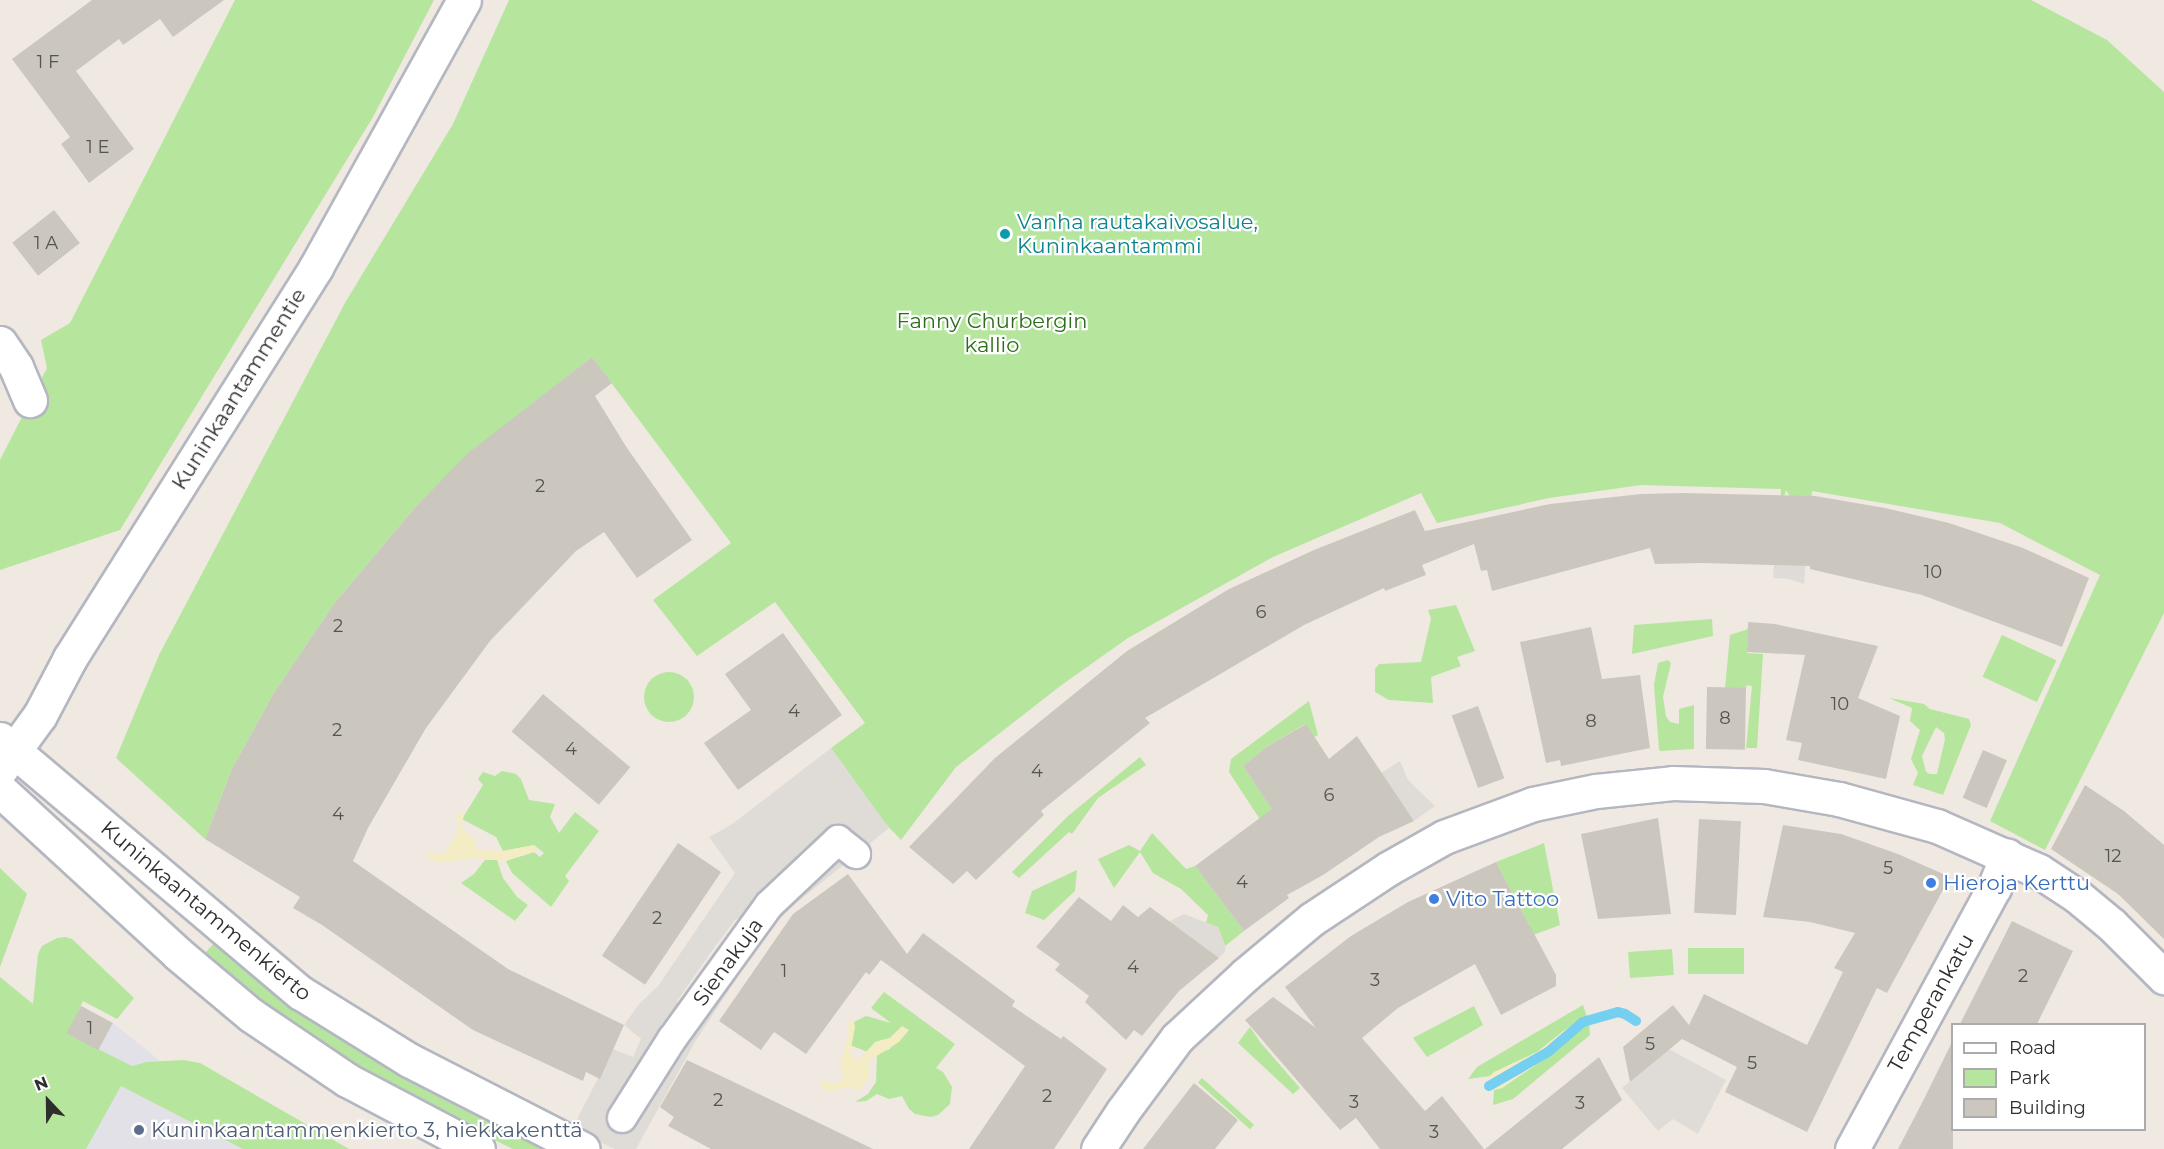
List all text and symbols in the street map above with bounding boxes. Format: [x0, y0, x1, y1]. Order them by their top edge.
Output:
house number: 1 F [37, 51, 59, 73]
house number: 1 E [86, 136, 110, 158]
place label: Vanha rautakaivosalue, Kuninkaantammi [1017, 209, 1258, 259]
marker: Vanha rautakaivosalue, Kuninkaantammi [998, 227, 1012, 241]
house number: 1 A [34, 232, 58, 254]
street label: Kuninkaantammentie [167, 284, 311, 494]
park label: Fanny Churbergin kallio [897, 308, 1087, 358]
house number: 2 [535, 475, 545, 497]
house number: 10 [1924, 561, 1942, 583]
house number: 6 [1256, 601, 1266, 623]
house number: 2 [333, 615, 343, 637]
house number: 10 [1831, 693, 1849, 715]
house number: 4 [788, 700, 800, 722]
house number: 8 [1719, 707, 1731, 729]
house number: 8 [1585, 710, 1597, 732]
house number: 2 [332, 719, 342, 741]
house number: 4 [565, 738, 577, 760]
house number: 4 [1031, 760, 1043, 782]
house number: 6 [1324, 784, 1334, 806]
house number: 4 [332, 803, 344, 825]
street label: Kuninkaantammenkierto [96, 816, 316, 1006]
house number: 12 [2105, 845, 2121, 867]
house number: 5 [1883, 857, 1893, 879]
place label: Hieroja Kerttu [1943, 870, 2090, 896]
house number: 4 [1236, 871, 1248, 893]
marker: Hieroja Kerttu [1924, 876, 1938, 890]
place label: Vito Tattoo [1446, 886, 1559, 912]
marker: Vito Tattoo [1427, 892, 1441, 906]
house number: 2 [652, 907, 662, 929]
street label: Sienakuja [688, 913, 768, 1011]
street label: Temperankatu [1883, 929, 1979, 1077]
house number: 4 [1127, 956, 1139, 978]
house number: 1 [781, 960, 787, 982]
house number: 2 [2018, 965, 2028, 987]
house number: 3 [1370, 969, 1380, 991]
house number: 1 [87, 1017, 93, 1039]
legend [1951, 1023, 2146, 1131]
house number: 5 [1645, 1033, 1655, 1055]
text: Road [2009, 1037, 2056, 1059]
house number: 5 [1747, 1052, 1757, 1074]
text: Park [2009, 1067, 2050, 1089]
north arrow [18, 1071, 78, 1131]
text: N [32, 1073, 51, 1095]
house number: 2 [1042, 1085, 1052, 1107]
house number: 2 [713, 1089, 723, 1111]
house number: 3 [1349, 1091, 1359, 1113]
house number: 3 [1575, 1092, 1585, 1114]
text: Building [2009, 1097, 2086, 1119]
place label: Kuninkaantammenkierto 3, hiekkakenttä [151, 1117, 583, 1143]
house number: 3 [1429, 1121, 1439, 1143]
marker: Kuninkaantammenkierto 3, hiekkakenttä [132, 1123, 146, 1137]

